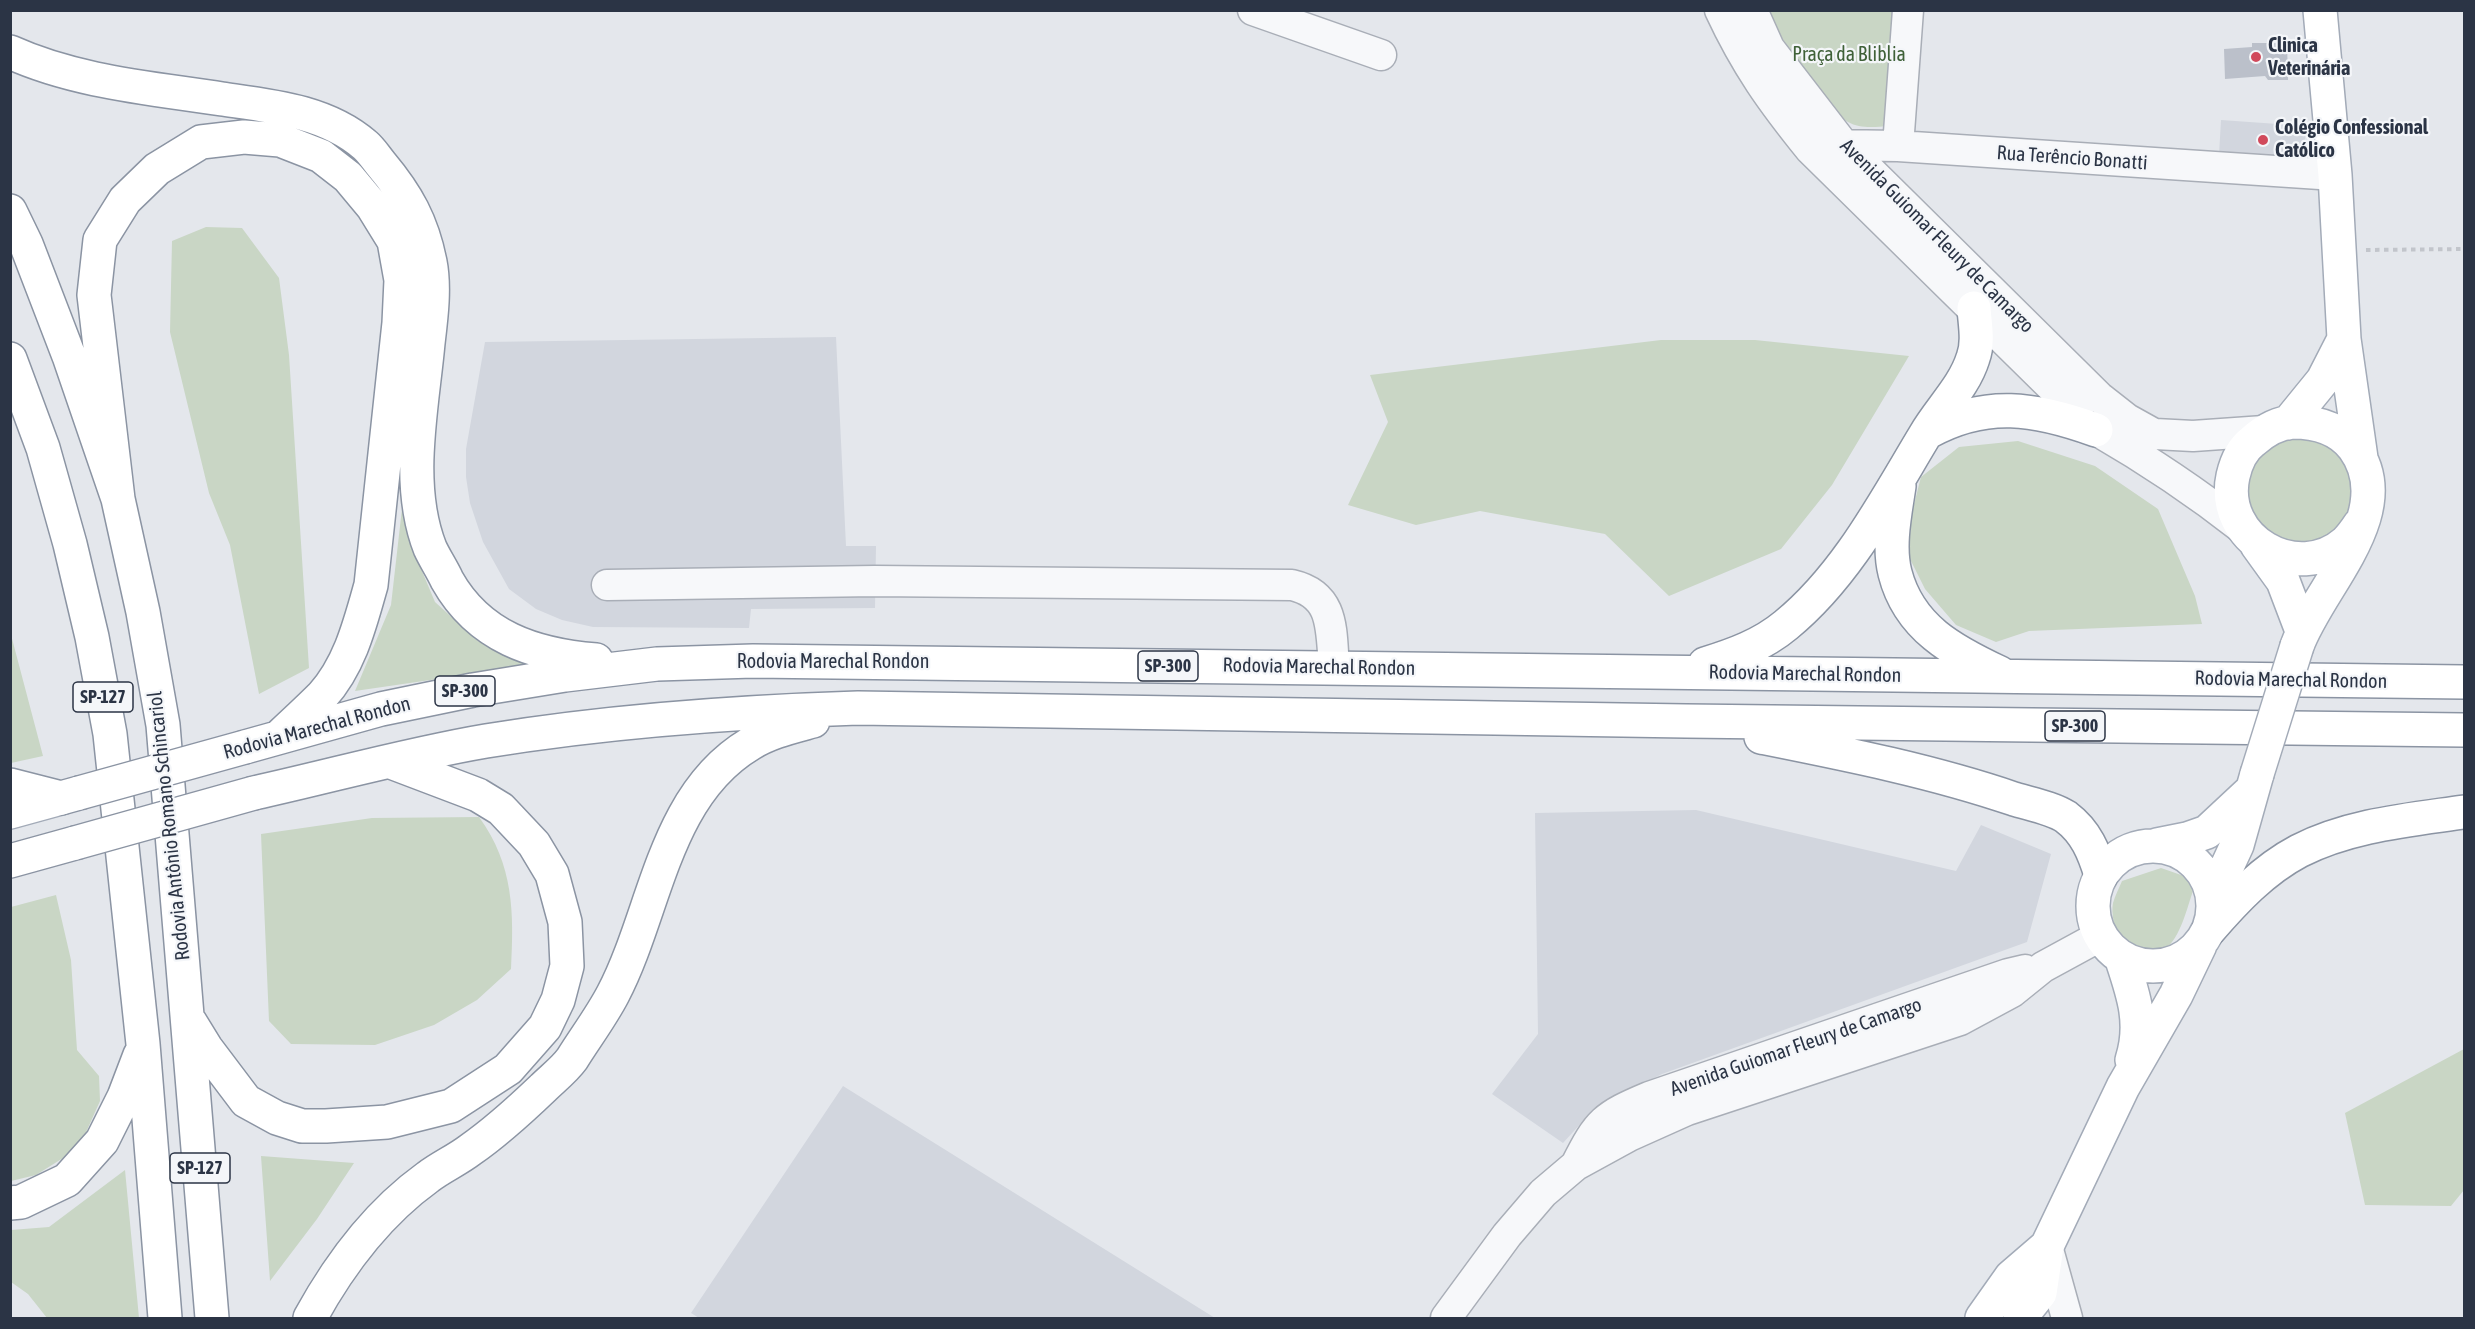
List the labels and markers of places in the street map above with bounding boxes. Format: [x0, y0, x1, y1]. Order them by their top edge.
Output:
place label: Clinica Veterinária [2268, 34, 2350, 81]
marker: Clinica Veterinária [2249, 50, 2263, 64]
place label: Colégio Confessional Católico [2275, 116, 2428, 163]
marker: Colégio Confessional Católico [2256, 133, 2270, 147]

